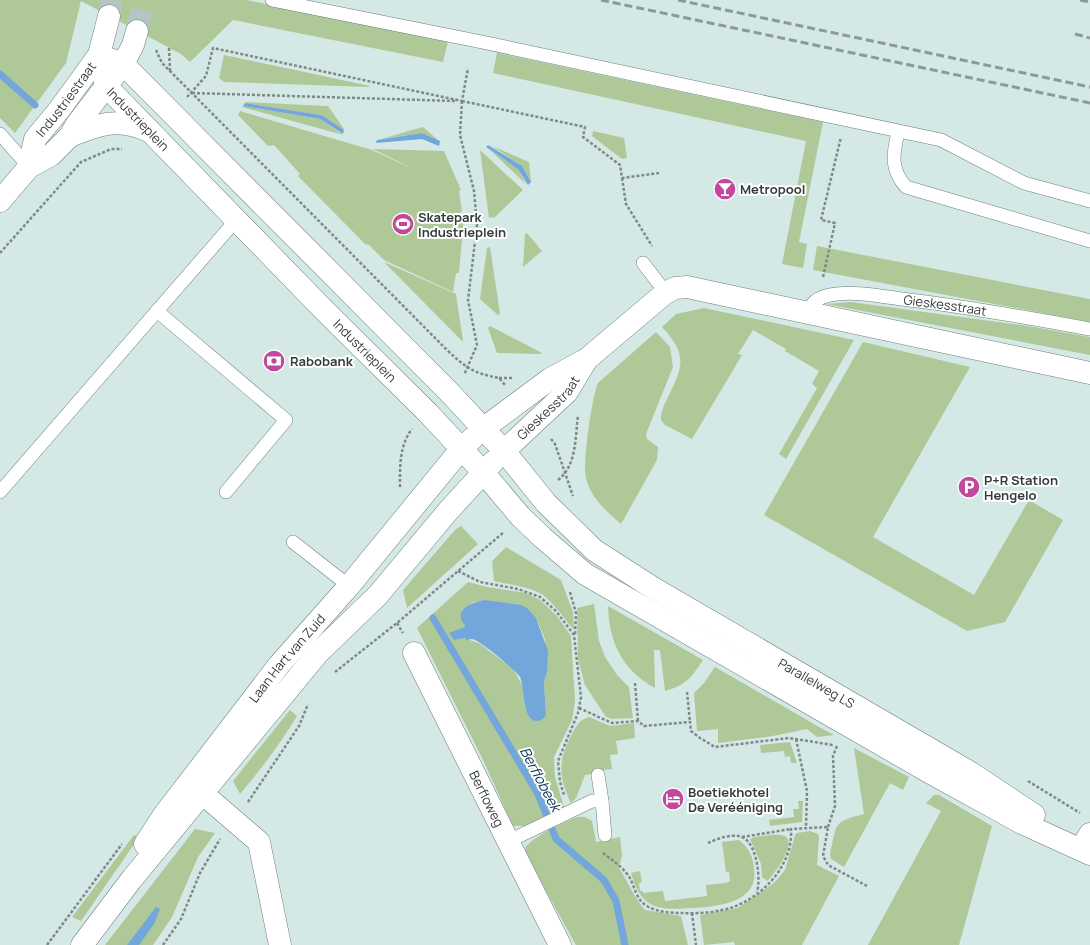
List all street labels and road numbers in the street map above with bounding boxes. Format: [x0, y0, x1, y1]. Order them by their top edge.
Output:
street label: Industriestraat [32, 58, 100, 141]
street label: Industrieplein [103, 83, 173, 155]
street label: Gieskesstraat [903, 290, 988, 320]
street label: Industrieplein [329, 315, 401, 386]
street label: Gieskesstraat [513, 372, 584, 444]
street label: Laan Hart van Zuid [245, 610, 329, 706]
street label: Parallelweg LS [775, 654, 858, 712]
street label: Berfloweg [465, 768, 509, 830]

